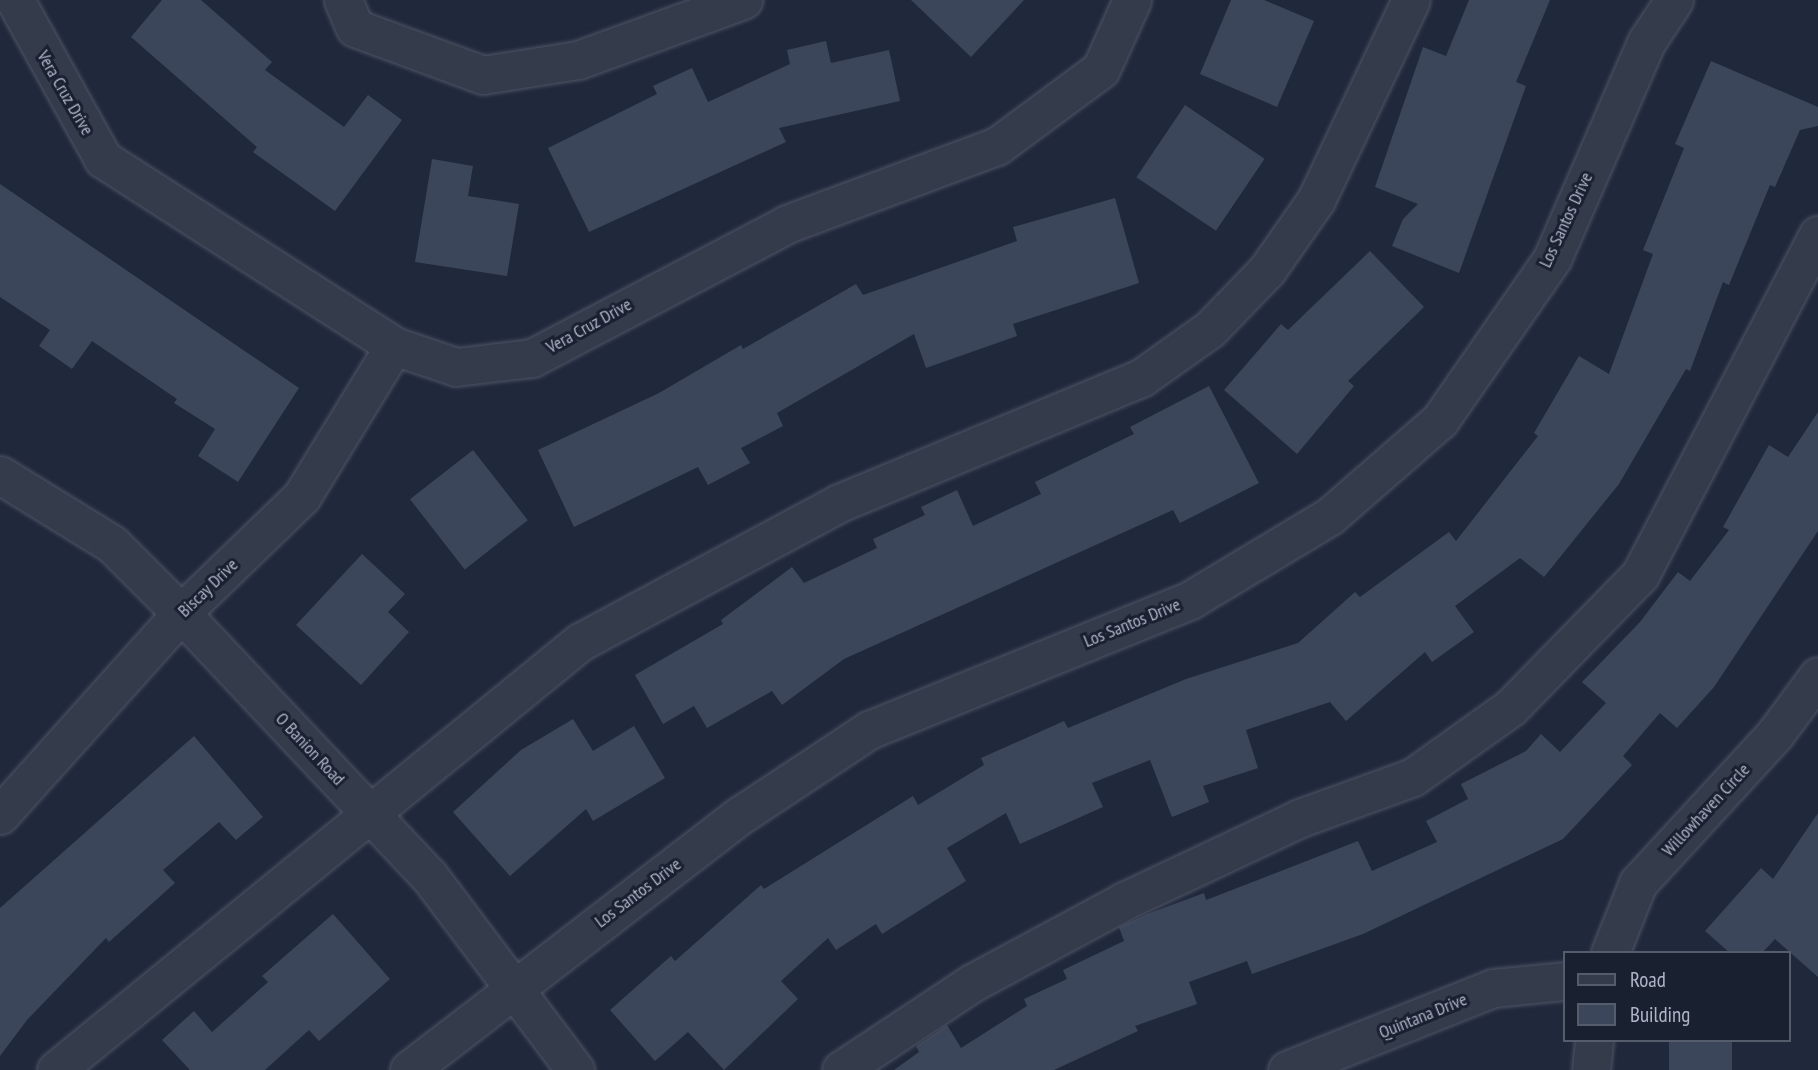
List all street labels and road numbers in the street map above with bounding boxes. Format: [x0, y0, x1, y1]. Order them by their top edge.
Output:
street label: Vera Cruz Drive [32, 47, 98, 139]
street label: Los Santos Drive [1535, 169, 1597, 271]
street label: Vera Cruz Drive [542, 294, 636, 358]
street label: Biscay Drive [173, 554, 243, 622]
street label: Los Santos Drive [1081, 594, 1183, 652]
street label: O Banion Road [271, 708, 349, 790]
street label: Willowhaven Circle [1658, 759, 1754, 861]
street label: Los Santos Drive [591, 854, 685, 932]
street label: Quintana Drive [1376, 989, 1470, 1043]

